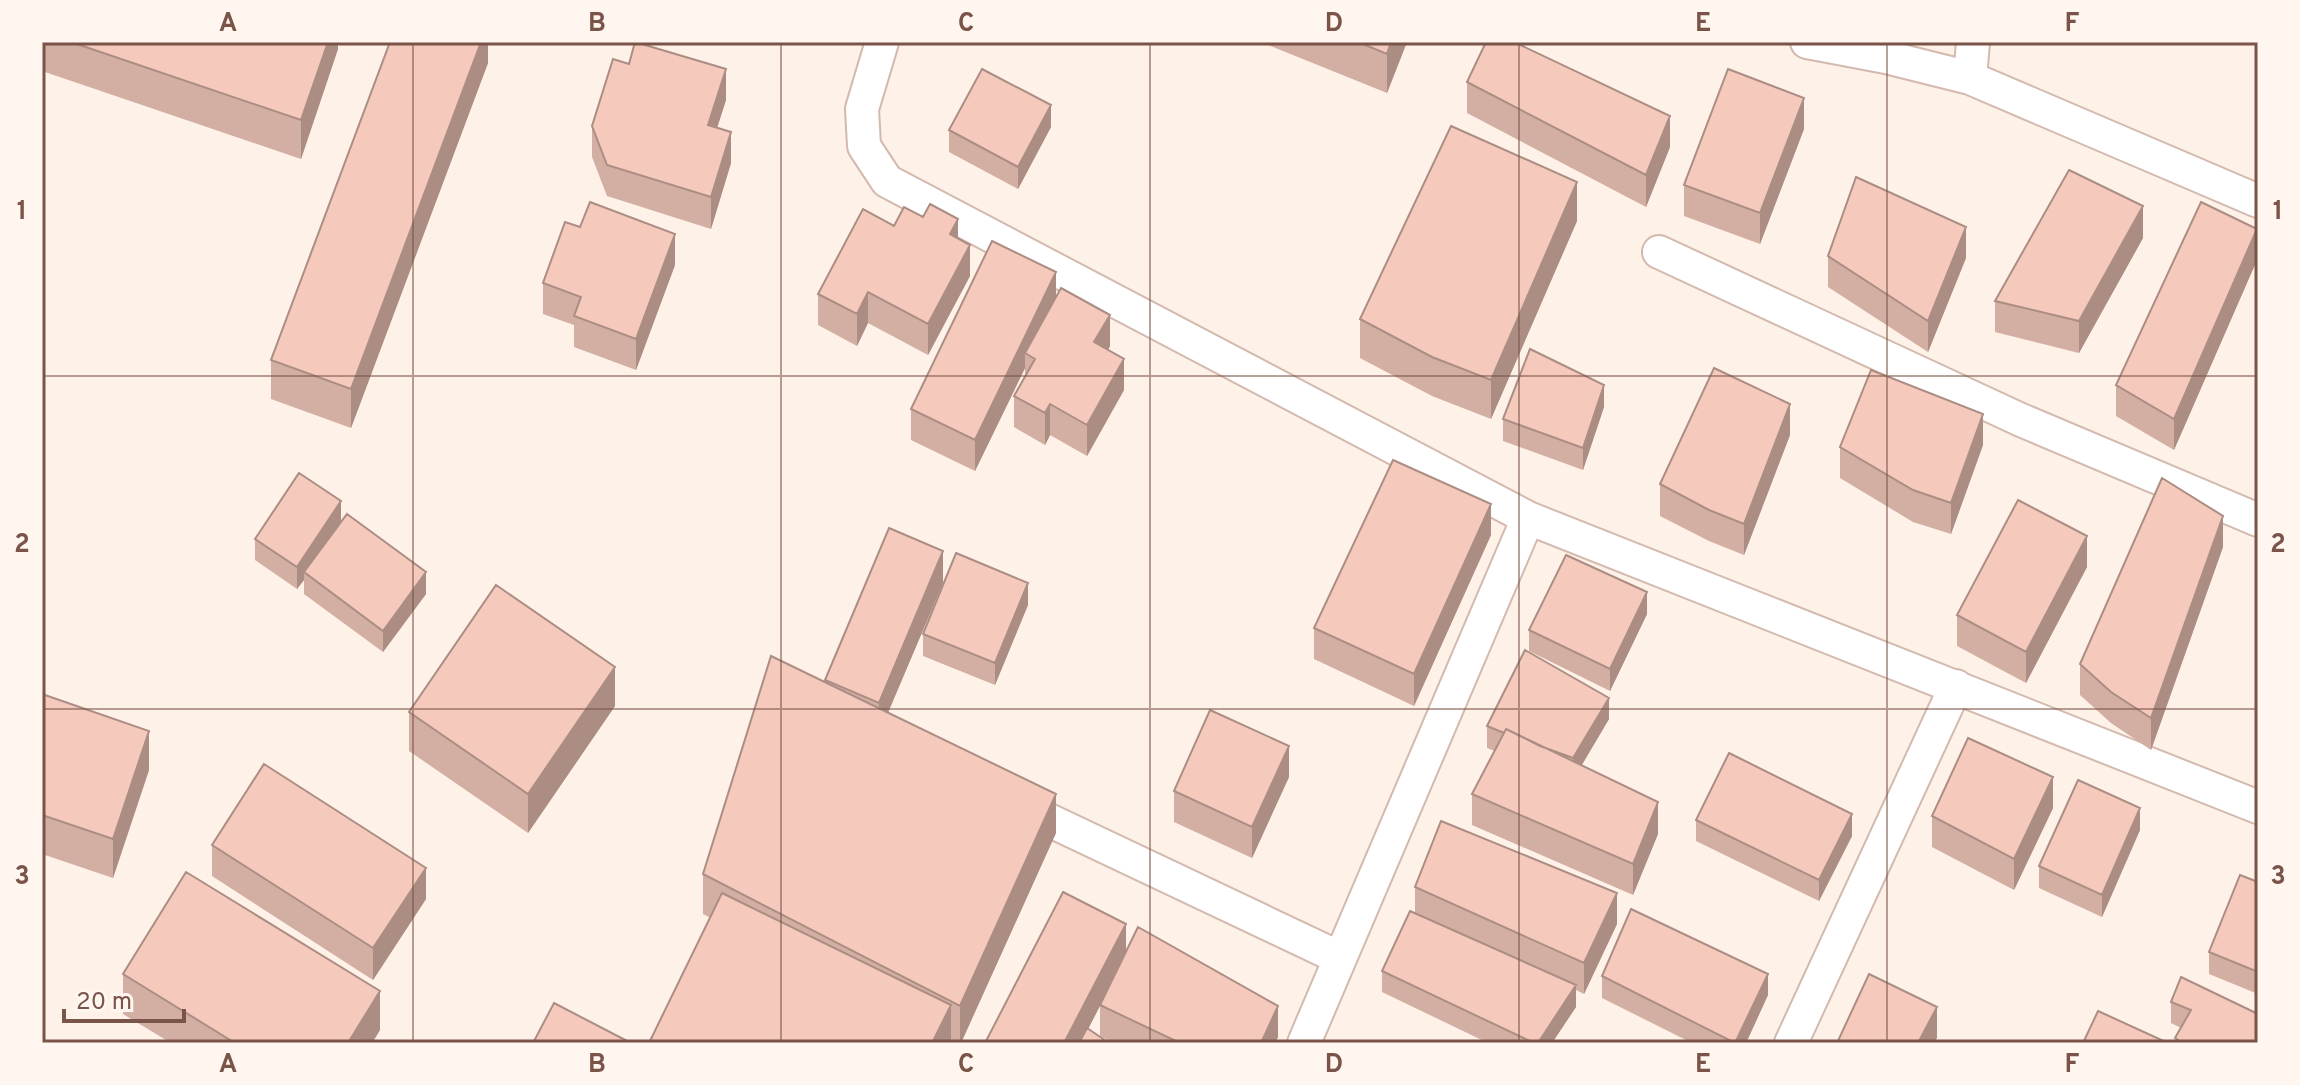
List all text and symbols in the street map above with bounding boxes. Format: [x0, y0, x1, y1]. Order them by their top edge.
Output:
text: A [219, 8, 237, 41]
text: B [588, 8, 606, 41]
text: C [958, 8, 974, 41]
text: D [1325, 8, 1343, 41]
text: E [1695, 8, 1711, 41]
text: F [2065, 8, 2080, 41]
text: 1 [17, 196, 27, 229]
text: 1 [2273, 196, 2283, 229]
text: 2 [14, 529, 30, 562]
text: 2 [2270, 529, 2286, 562]
text: 3 [14, 861, 30, 894]
text: 3 [2270, 861, 2286, 894]
scale bar [64, 973, 184, 1023]
text: 20 m [76, 988, 132, 1018]
text: A [219, 1049, 237, 1082]
text: B [588, 1049, 606, 1082]
text: C [958, 1049, 974, 1082]
text: D [1325, 1049, 1343, 1082]
text: E [1695, 1049, 1711, 1082]
text: F [2065, 1049, 2080, 1082]

